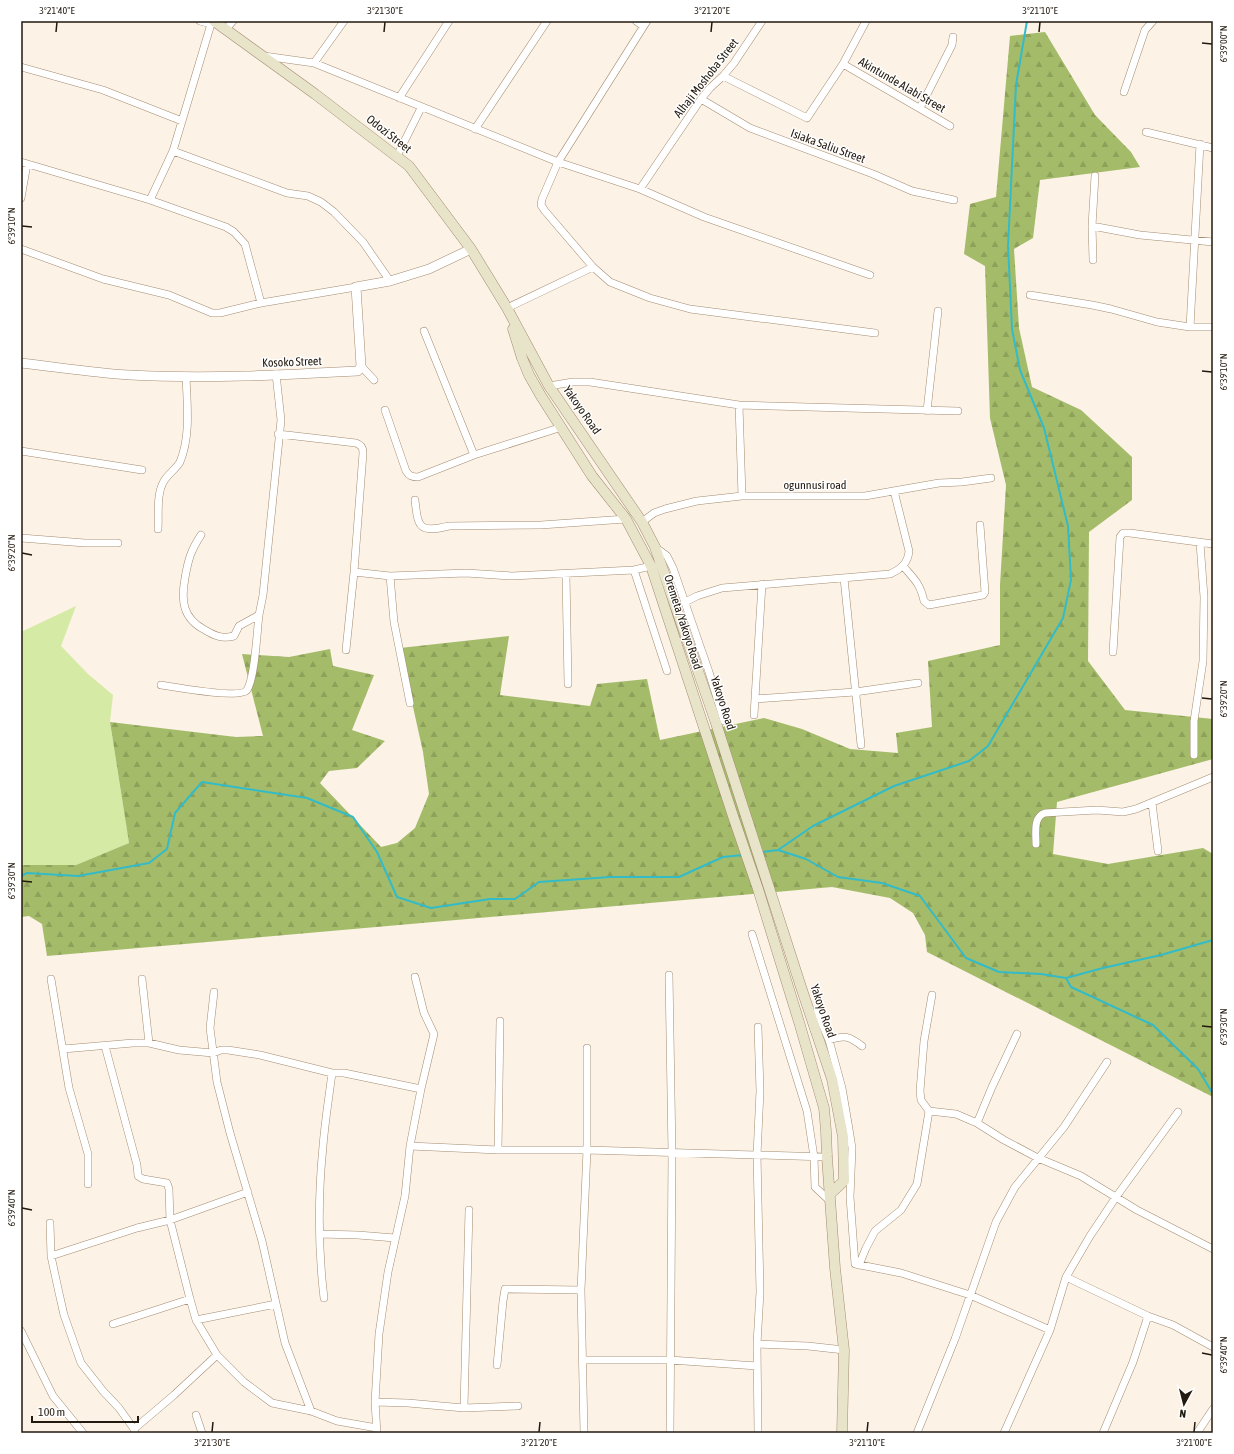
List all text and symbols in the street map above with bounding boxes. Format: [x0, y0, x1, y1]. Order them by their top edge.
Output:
text: 3°21'40"E [39, 5, 75, 16]
text: 3°21'30"E [367, 5, 403, 16]
text: 3°21'20"E [694, 5, 730, 16]
text: 3°21'10"E [1022, 5, 1058, 16]
text: 6°39'00"N [1218, 25, 1229, 63]
street label: Alhaji Moshoba Street [671, 35, 741, 120]
street label: Akintunde Alabi Street [856, 54, 949, 116]
street label: Odozi Street [364, 112, 415, 156]
street label: Isiaka Saliu Street [789, 126, 868, 166]
text: 6°39'10"N [6, 207, 17, 245]
text: 6°39'10"N [1218, 353, 1229, 391]
street label: Kosoko Street [262, 354, 323, 370]
street label: Yakoyo Road [560, 383, 604, 437]
street label: ogunnusi road [783, 478, 847, 492]
text: 6°39'20"N [6, 534, 17, 572]
street label: Oremeta/Yakoyo Road [661, 573, 705, 671]
street label: Yakoyo Road [708, 674, 738, 732]
text: 6°39'20"N [1218, 680, 1229, 718]
text: 6°39'30"N [6, 862, 17, 900]
street label: Yakoyo Road [807, 982, 839, 1040]
text: 6°39'30"N [1218, 1008, 1229, 1046]
text: 6°39'40"N [6, 1189, 17, 1227]
text: 6°39'40"N [1218, 1336, 1229, 1374]
north arrow [1164, 1384, 1204, 1424]
scale bar [32, 1398, 138, 1424]
text: 100 m [38, 1405, 65, 1419]
text: N [1179, 1408, 1187, 1420]
text: 3°21'30"E [194, 1437, 230, 1448]
text: 3°21'20"E [521, 1437, 557, 1448]
text: 3°21'10"E [849, 1437, 885, 1448]
text: 3°21'00"E [1176, 1437, 1212, 1448]

